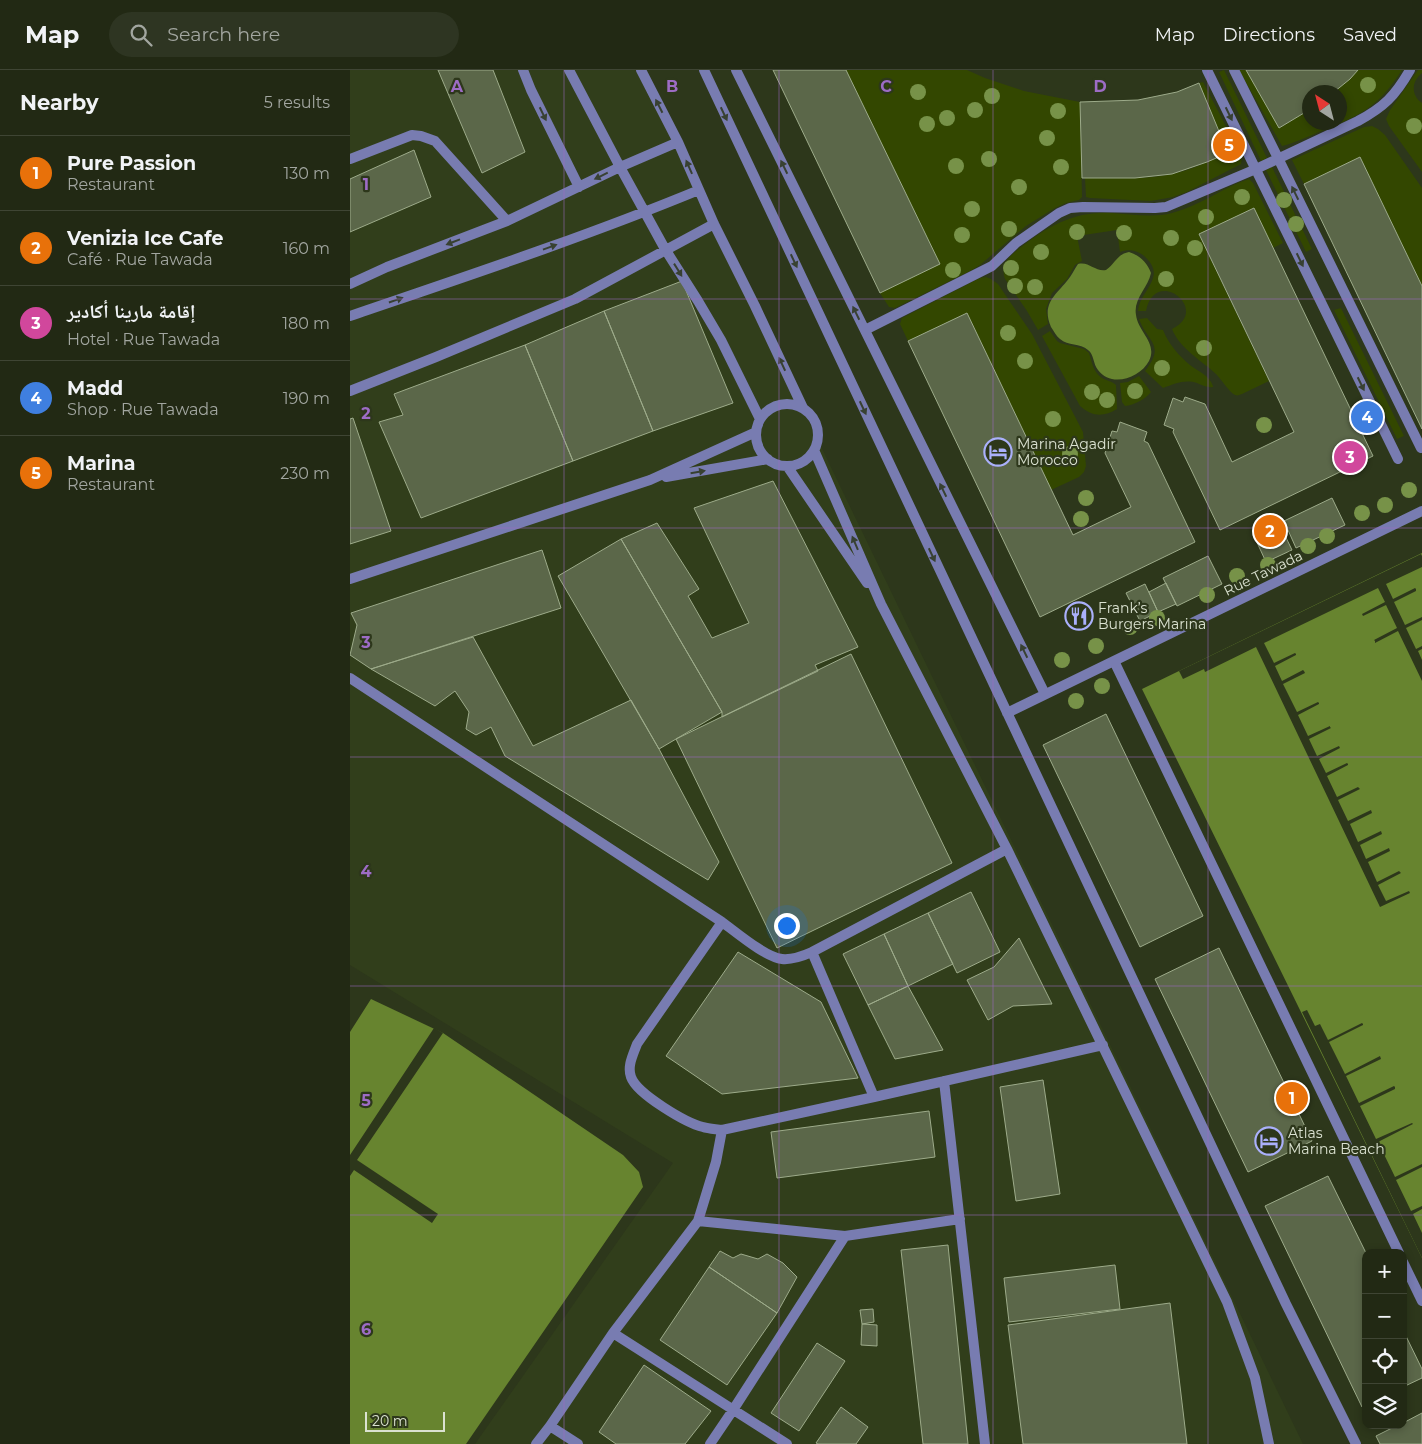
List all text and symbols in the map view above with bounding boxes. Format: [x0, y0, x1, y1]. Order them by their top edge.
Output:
search box [109, 12, 459, 57]
text: Map [25, 20, 79, 49]
icon: search [127, 21, 155, 49]
text: Search here [167, 23, 280, 46]
text: Map [1155, 24, 1195, 46]
text: Directions [1223, 24, 1315, 46]
text: Saved [1343, 24, 1397, 46]
text: A [450, 77, 464, 96]
text: B [666, 77, 678, 96]
text: C [880, 77, 892, 96]
text: D [1093, 77, 1107, 96]
north arrow [1302, 85, 1347, 130]
text: Nearby [20, 90, 99, 115]
text: 5 results [264, 93, 330, 112]
one-way arrow [655, 99, 663, 113]
one-way arrow [539, 107, 547, 122]
one-way arrow [721, 107, 729, 121]
one-way arrow [1225, 107, 1233, 121]
pin: 5 [1213, 126, 1245, 164]
text: Pure Passion [67, 152, 196, 175]
one-way arrow [684, 160, 692, 174]
one-way arrow [780, 160, 788, 174]
text: 1 [33, 164, 39, 183]
text: 130 m [283, 164, 330, 183]
one-way arrow [594, 172, 608, 180]
text: Restaurant [67, 175, 155, 194]
text: 1 [363, 175, 369, 194]
one-way arrow [1291, 186, 1299, 200]
text: Venizia Ice Cafe [67, 227, 223, 250]
one-way arrow [445, 238, 460, 246]
text: 2 [31, 239, 41, 258]
text: 160 m [283, 239, 330, 258]
one-way arrow [542, 243, 557, 250]
text: Café · Rue Tawada [67, 250, 213, 269]
one-way arrow [1296, 253, 1304, 267]
one-way arrow [790, 254, 798, 268]
one-way arrow [674, 263, 683, 277]
one-way arrow [389, 296, 404, 304]
text: إقامة مارينا أكادير [67, 300, 195, 323]
one-way arrow [852, 305, 860, 320]
text: 3 [31, 314, 41, 333]
text: 180 m [282, 314, 330, 333]
text: Hotel · Rue Tawada [67, 330, 220, 349]
one-way arrow [778, 357, 786, 371]
text: Madd [67, 377, 123, 400]
one-way arrow [1357, 377, 1365, 392]
text: 4 [30, 389, 42, 408]
text: 190 m [283, 389, 330, 408]
pin: 4 [1351, 398, 1383, 436]
text: Shop · Rue Tawada [67, 400, 219, 419]
one-way arrow [859, 401, 867, 415]
text: 2 [361, 404, 371, 423]
place label: Marina Agadir Morocco [1017, 435, 1116, 469]
hotel icon: Marina Agadir Morocco [983, 437, 1013, 467]
pin: 3 [1334, 438, 1366, 476]
text: Marina [67, 452, 136, 475]
text: 5 [31, 464, 41, 483]
text: 230 m [280, 464, 330, 483]
one-way arrow [691, 467, 707, 475]
text: Restaurant [67, 475, 155, 494]
one-way arrow [939, 483, 947, 497]
pin: 2 [1254, 512, 1286, 550]
one-way arrow [850, 536, 858, 550]
street label: Rue Tawada [1221, 546, 1305, 600]
one-way arrow [929, 548, 937, 562]
place label: Frank’s Burgers Marina [1098, 599, 1206, 633]
restaurant icon: Frank’s Burgers Marina [1064, 601, 1094, 631]
text: 3 [360, 633, 371, 652]
one-way arrow [1020, 644, 1028, 658]
text: 4 [360, 862, 372, 881]
your location [774, 913, 800, 939]
pin: 1 [1276, 1079, 1308, 1117]
text: 5 [361, 1091, 371, 1110]
place label: Atlas Marina Beach [1288, 1124, 1385, 1158]
hotel icon: Atlas Marina Beach [1254, 1126, 1284, 1156]
map controls [1362, 1249, 1407, 1429]
button: + [1362, 1249, 1407, 1294]
button: − [1362, 1294, 1407, 1339]
text: 6 [361, 1320, 371, 1339]
button: locate [1362, 1339, 1407, 1384]
button: layers [1362, 1384, 1407, 1429]
scale bar [365, 1409, 445, 1432]
text: 20 m [372, 1412, 408, 1430]

